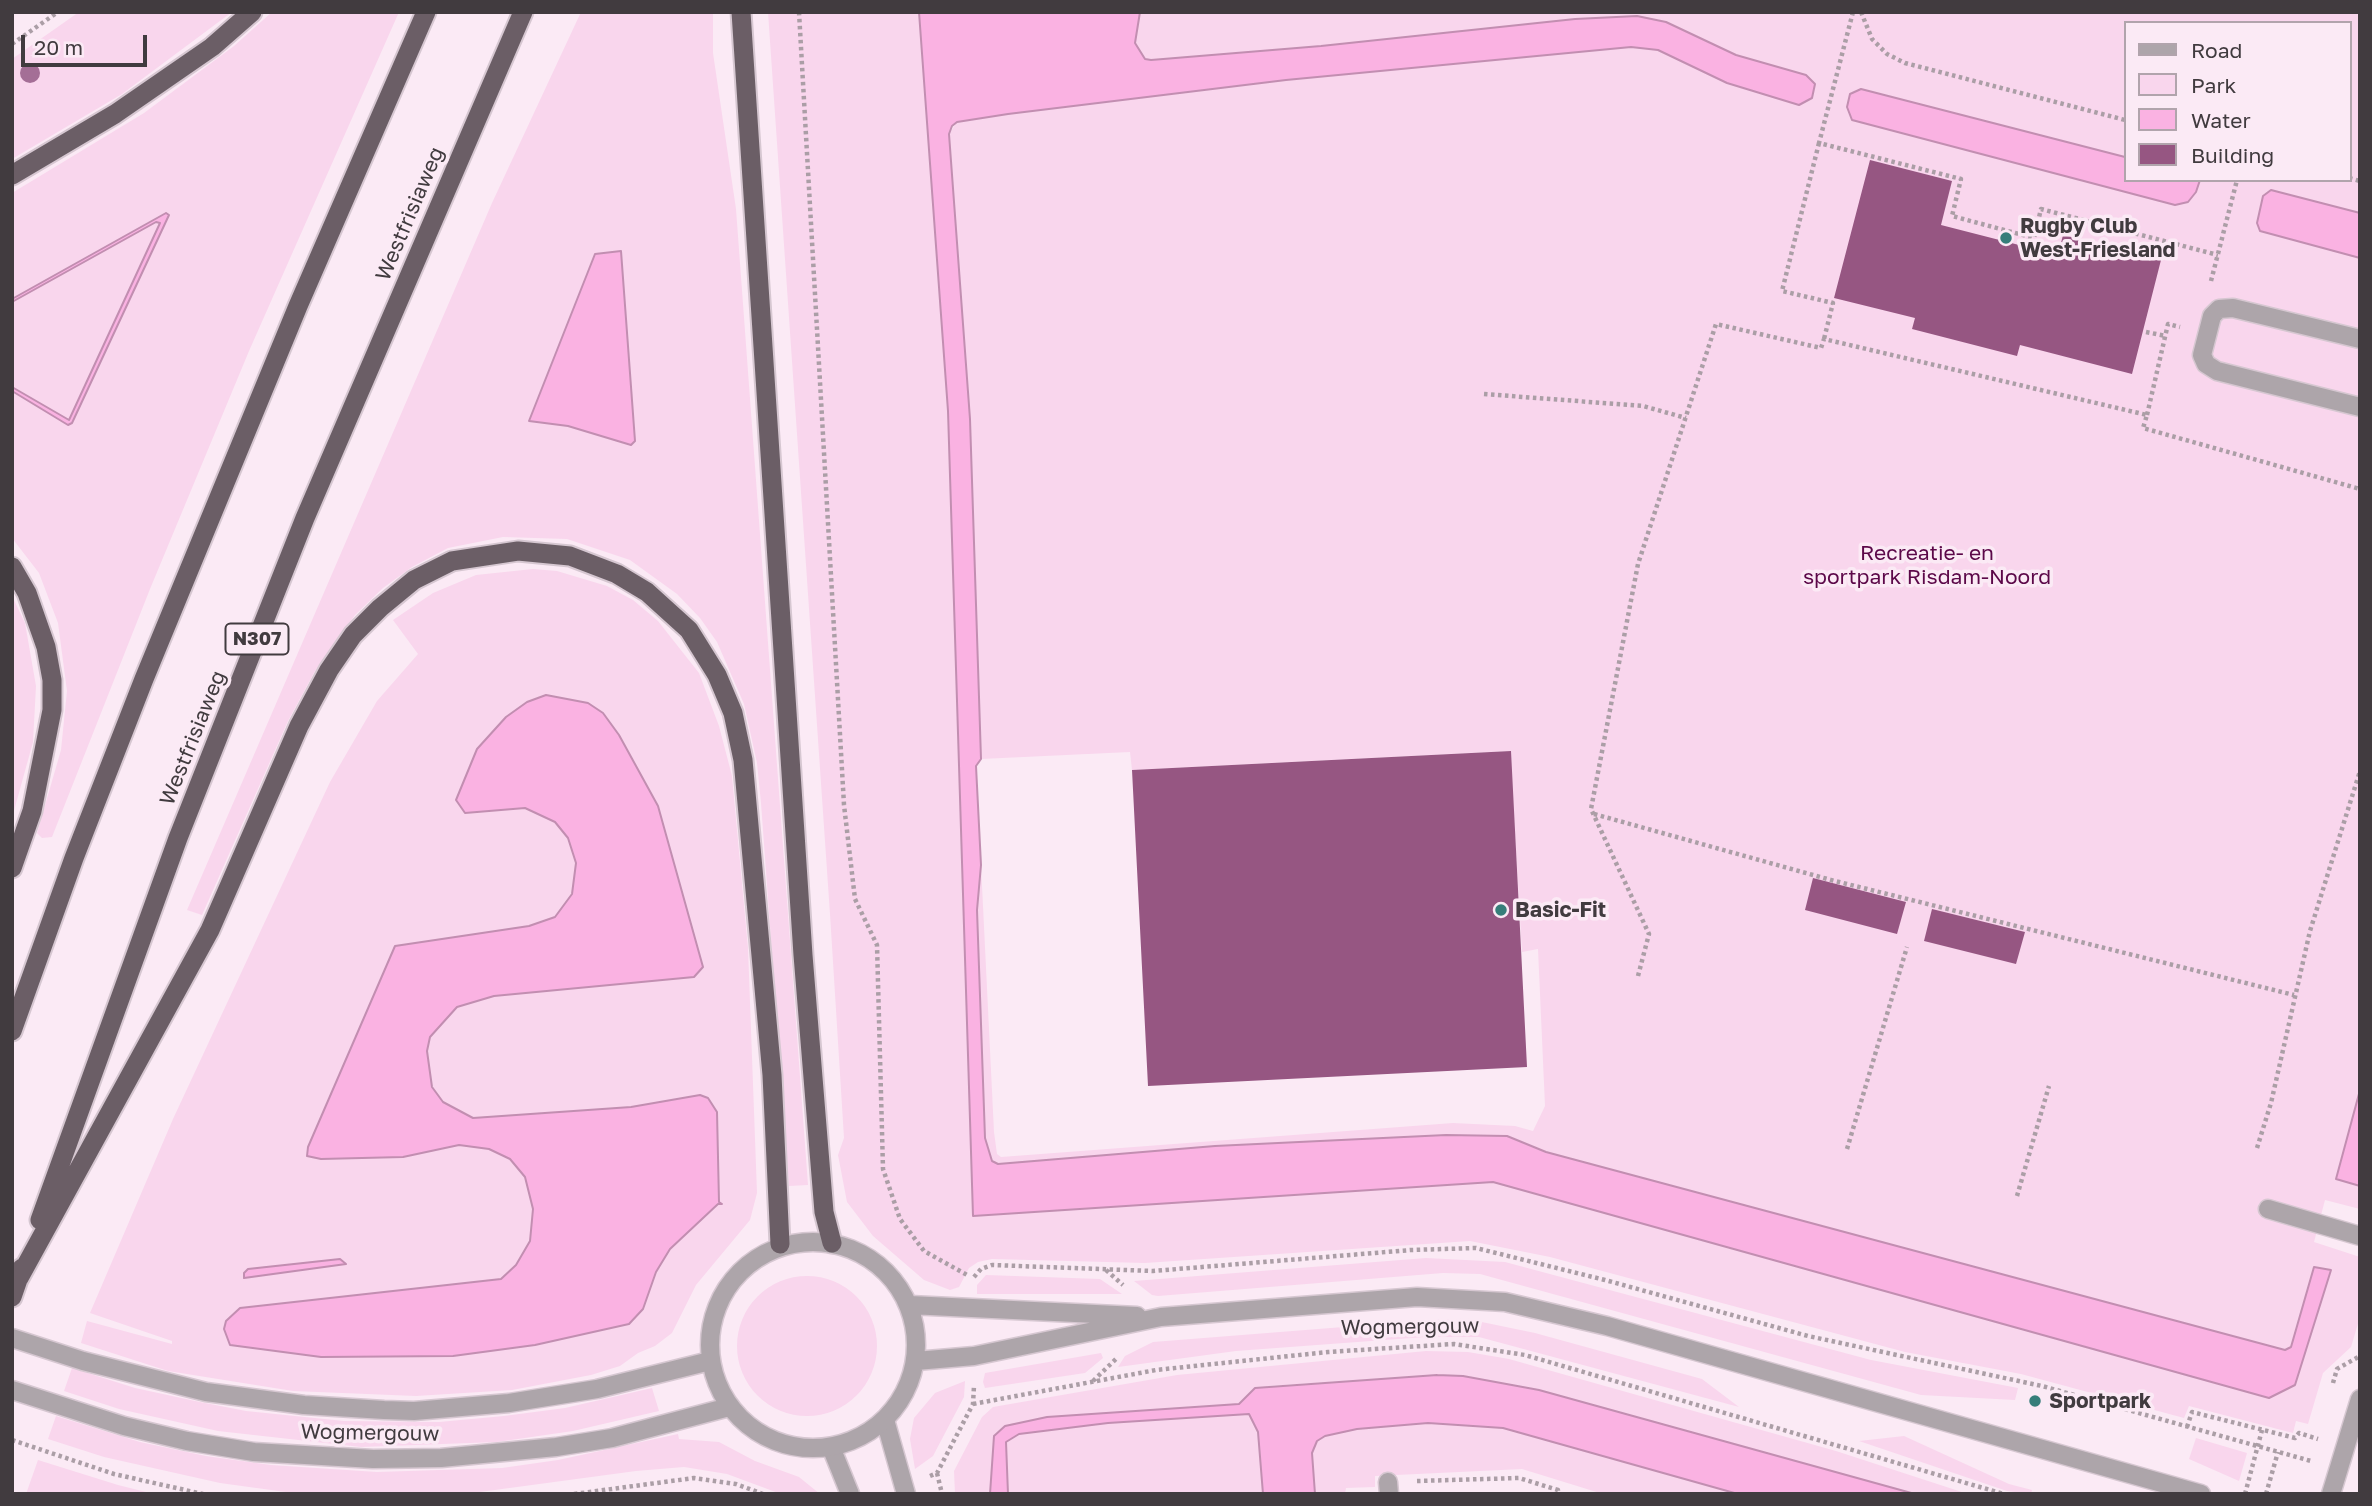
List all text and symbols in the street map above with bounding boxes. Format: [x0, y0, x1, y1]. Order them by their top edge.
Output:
scale bar [24, 21, 150, 65]
legend [2124, 21, 2351, 182]
text: 20 m [34, 34, 83, 60]
text: Road [2191, 37, 2242, 63]
text: Park [2191, 72, 2236, 98]
text: Water [2191, 107, 2251, 133]
text: Building [2191, 142, 2274, 168]
street label: Westfrisiaweg [370, 143, 450, 285]
place label: Rugby Club West-Friesland [2020, 213, 2175, 263]
marker: Rugby Club West-Friesland [1998, 230, 2014, 246]
park label: Recreatie- en sportpark Risdam-Noord [1803, 540, 2051, 590]
road number: N307 [226, 624, 288, 654]
street label: Westfrisiaweg [155, 667, 231, 809]
place label: Basic-Fit [1515, 897, 1606, 923]
marker: Basic-Fit [1493, 902, 1509, 918]
street label: Wogmergouw [1340, 1313, 1480, 1341]
place label: Sportpark [2049, 1388, 2151, 1414]
marker: Sportpark [2027, 1393, 2043, 1409]
street label: Wogmergouw [300, 1419, 440, 1447]

